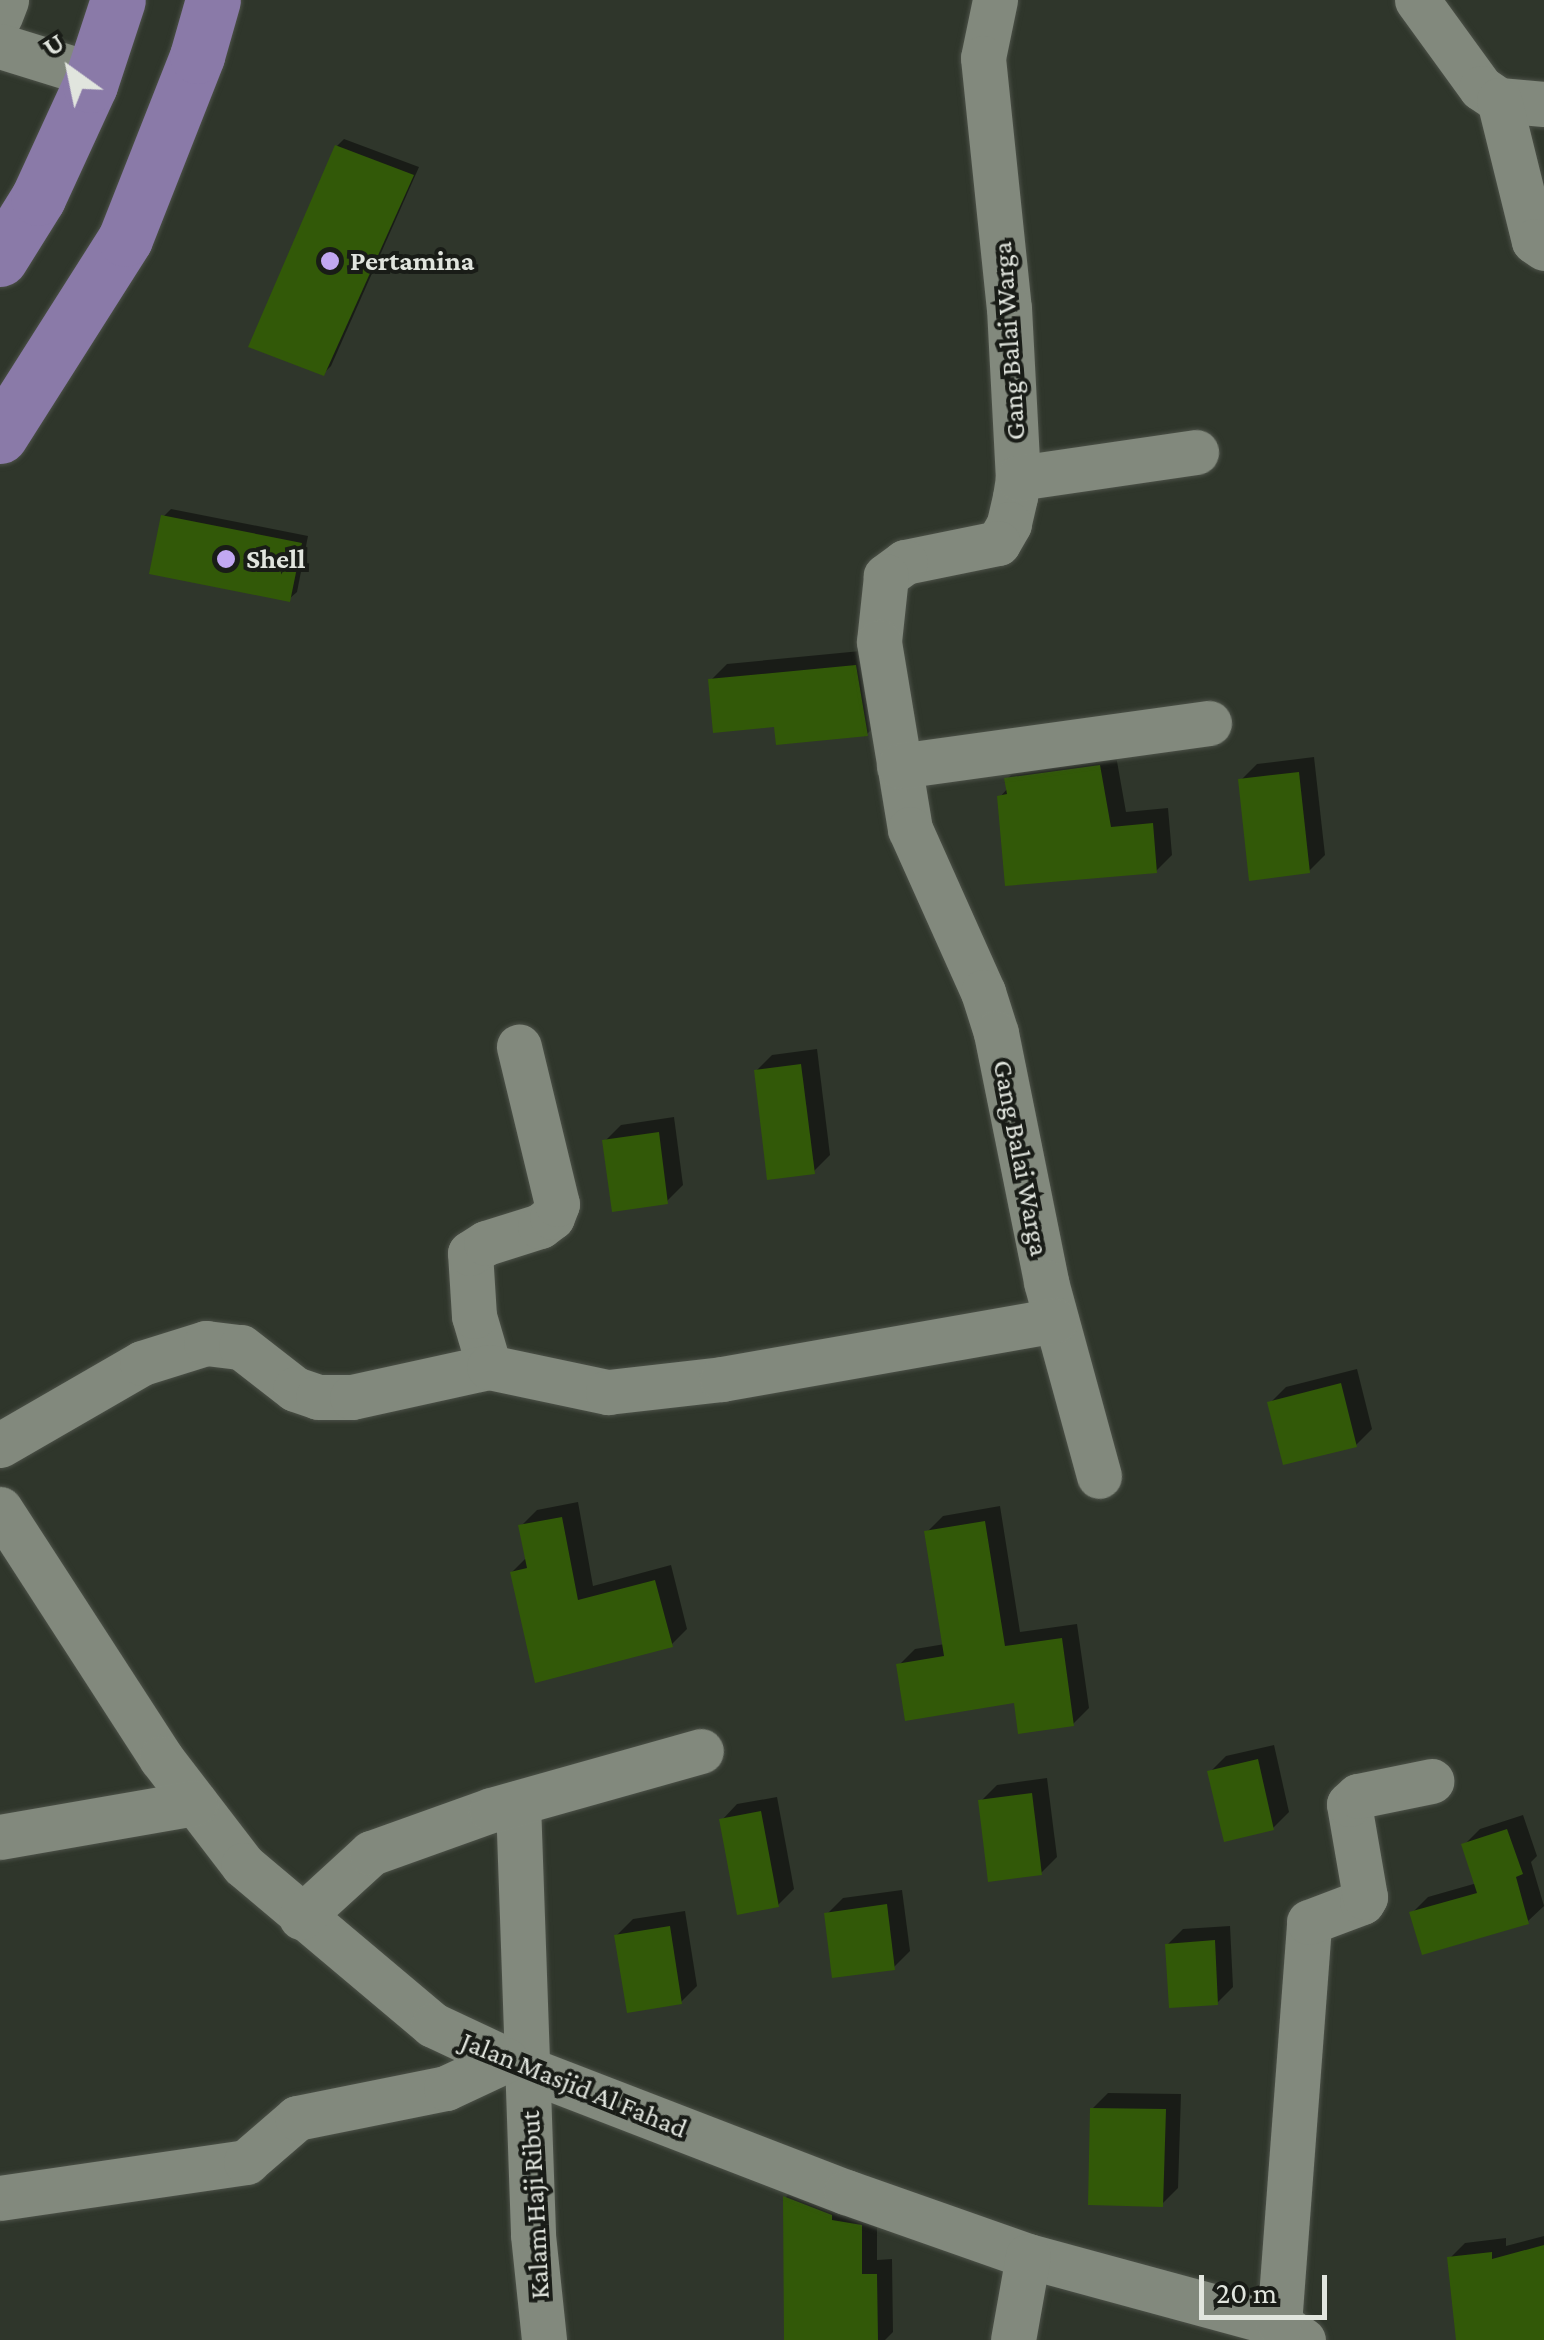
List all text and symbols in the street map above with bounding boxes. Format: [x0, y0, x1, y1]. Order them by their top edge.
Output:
north arrow [20, 20, 120, 120]
text: U [37, 26, 70, 63]
street label: Gang Balai Warga [985, 241, 1033, 441]
place label: Pertamina [350, 244, 474, 278]
marker: Pertamina [319, 250, 341, 272]
place label: Shell [246, 542, 305, 576]
marker: Shell [215, 548, 237, 570]
street label: Gang Balai Warga [986, 1057, 1056, 1259]
street label: Jalan Masjid Al Fahad [456, 2024, 692, 2146]
street label: Kalam Haji Ribut [513, 2110, 557, 2300]
scale bar [1204, 2255, 1332, 2317]
text: 20 m [1216, 2276, 1277, 2309]

